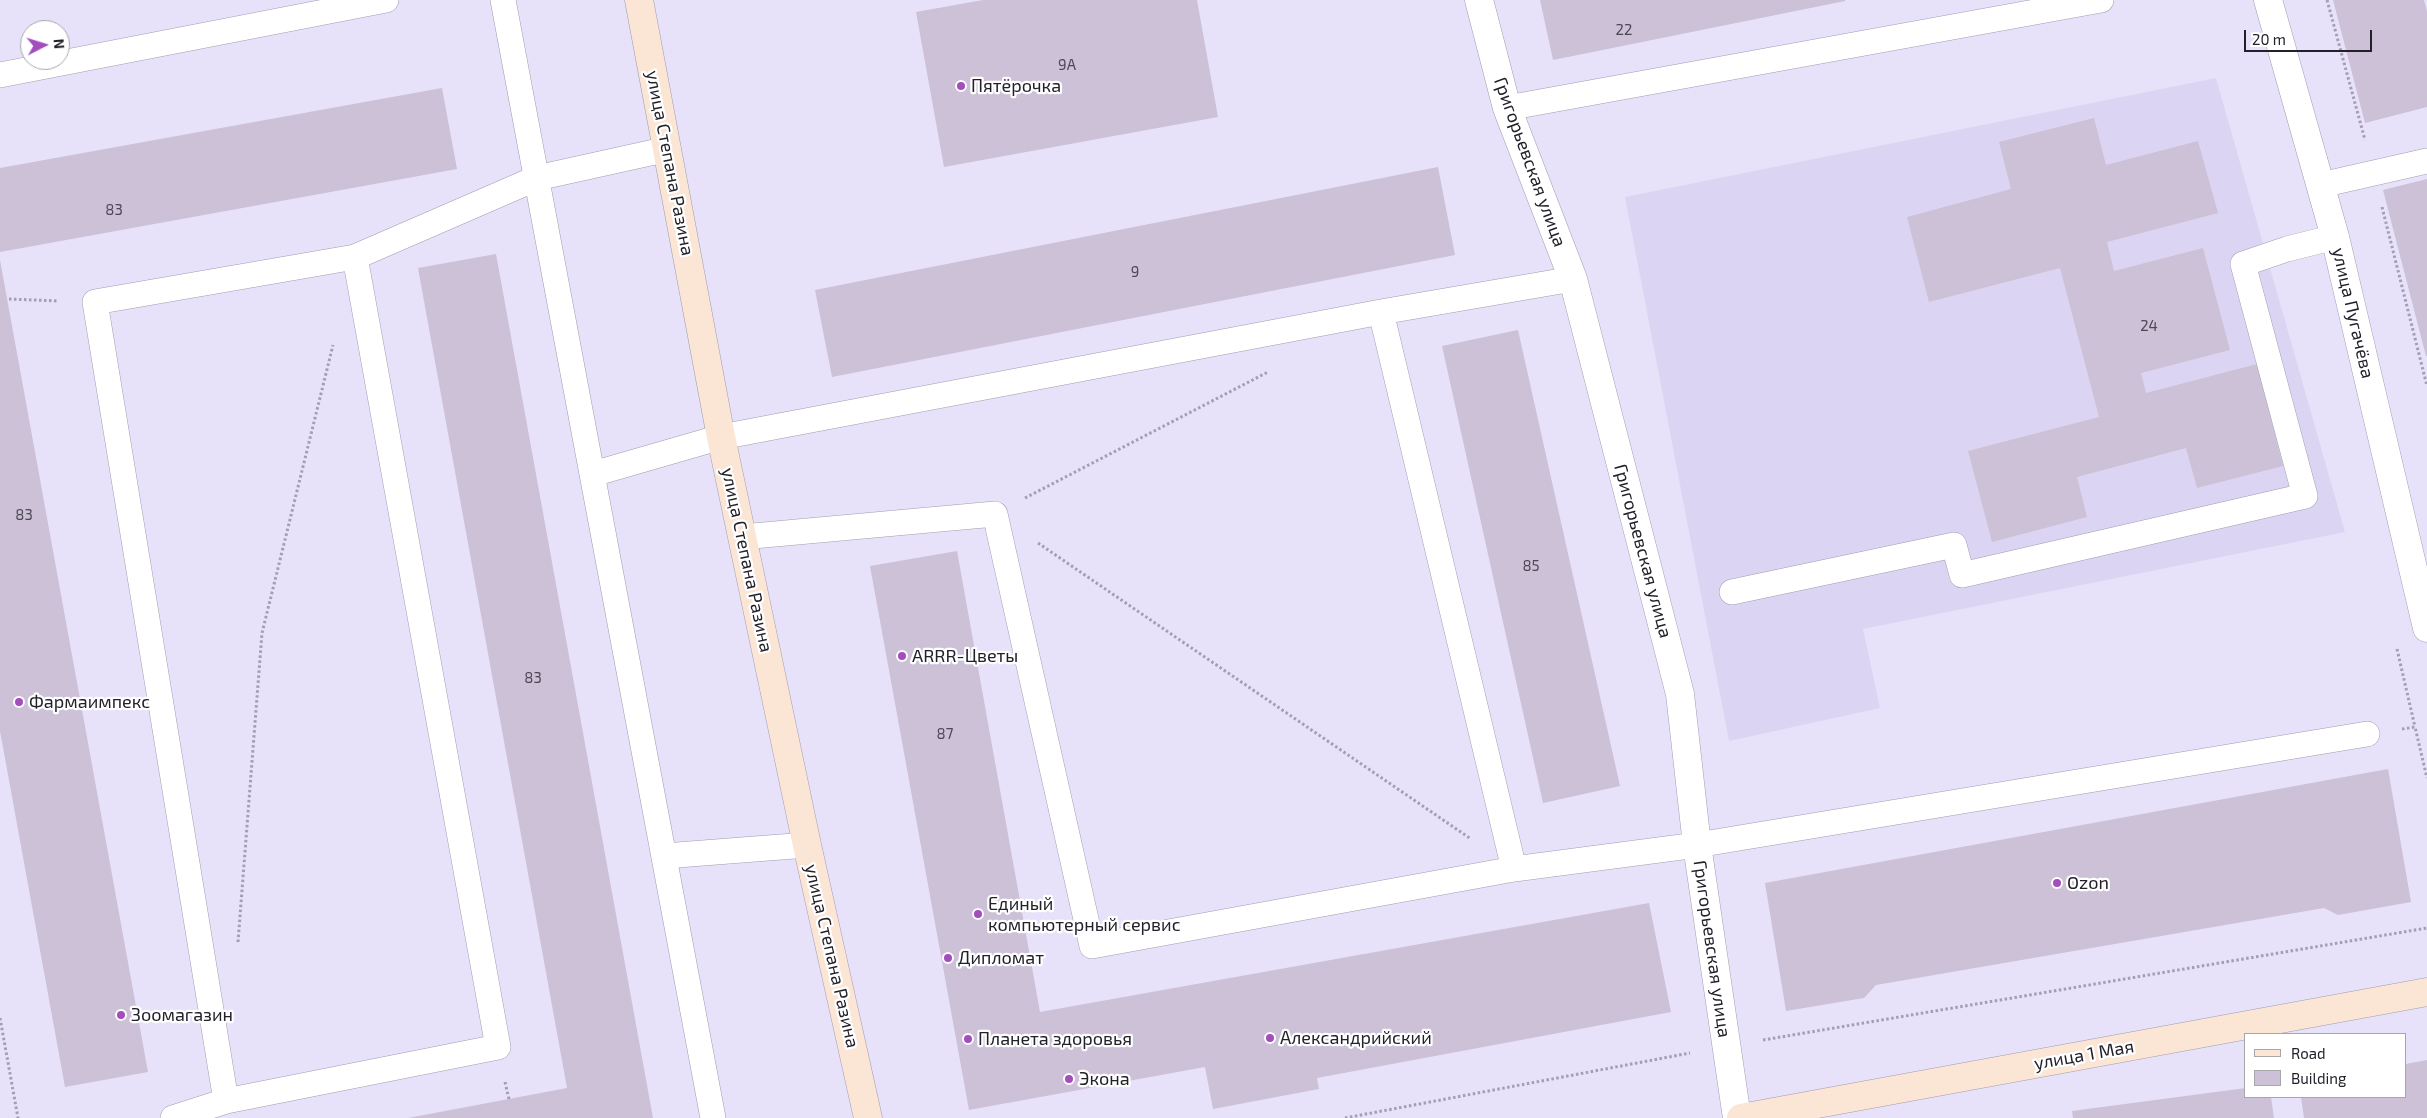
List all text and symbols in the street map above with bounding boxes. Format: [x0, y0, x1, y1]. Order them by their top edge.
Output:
north arrow [20, 20, 70, 70]
scale bar [2247, 20, 2374, 52]
house number: 22 [1616, 21, 1632, 39]
text: 20 m [2252, 30, 2286, 48]
text: N [51, 38, 68, 50]
house number: 9А [1058, 56, 1076, 74]
street label: улица Степана Разина [641, 69, 699, 257]
street label: Григорьевская улица [1489, 74, 1571, 250]
place label: Пятёрочка [971, 75, 1061, 97]
marker: Пятёрочка [955, 80, 967, 92]
house number: 83 [105, 201, 123, 219]
street label: улица Пугачёва [2327, 246, 2379, 380]
house number: 9 [1131, 263, 1139, 281]
house number: 24 [2140, 317, 2158, 335]
street label: Григорьевская улица [1609, 462, 1677, 640]
street label: улица Степана Разина [717, 466, 777, 654]
house number: 83 [15, 506, 33, 524]
house number: 85 [1522, 557, 1540, 575]
place label: ARRR-Цветы [912, 645, 1018, 667]
marker: ARRR-Цветы [896, 650, 908, 662]
house number: 83 [524, 669, 542, 687]
place label: Фармаимпекс [29, 691, 150, 713]
marker: Фармаимпекс [13, 696, 25, 708]
house number: 87 [937, 725, 953, 743]
street label: Григорьевская улица [1689, 859, 1735, 1039]
street label: улица Степана Разина [800, 862, 864, 1050]
place label: Ozon [2067, 872, 2109, 894]
marker: Ozon [2051, 877, 2063, 889]
place label: Единый компьютерный сервис [988, 893, 1181, 936]
marker: Единый компьютерный сервис [972, 908, 984, 920]
place label: Дипломат [958, 947, 1044, 969]
marker: Дипломат [942, 952, 954, 964]
place label: Зоомагазин [131, 1004, 233, 1026]
marker: Зоомагазин [115, 1009, 127, 1021]
place label: Александрийский [1280, 1027, 1432, 1049]
place label: Планета здоровья [978, 1028, 1132, 1050]
marker: Александрийский [1264, 1032, 1276, 1044]
marker: Планета здоровья [962, 1033, 974, 1045]
legend [2244, 1033, 2407, 1098]
street label: улица 1 Мая [2032, 1036, 2136, 1074]
text: Road [2291, 1044, 2326, 1062]
place label: Экона [1079, 1068, 1130, 1090]
text: Building [2291, 1069, 2346, 1087]
marker: Экона [1063, 1073, 1075, 1085]

